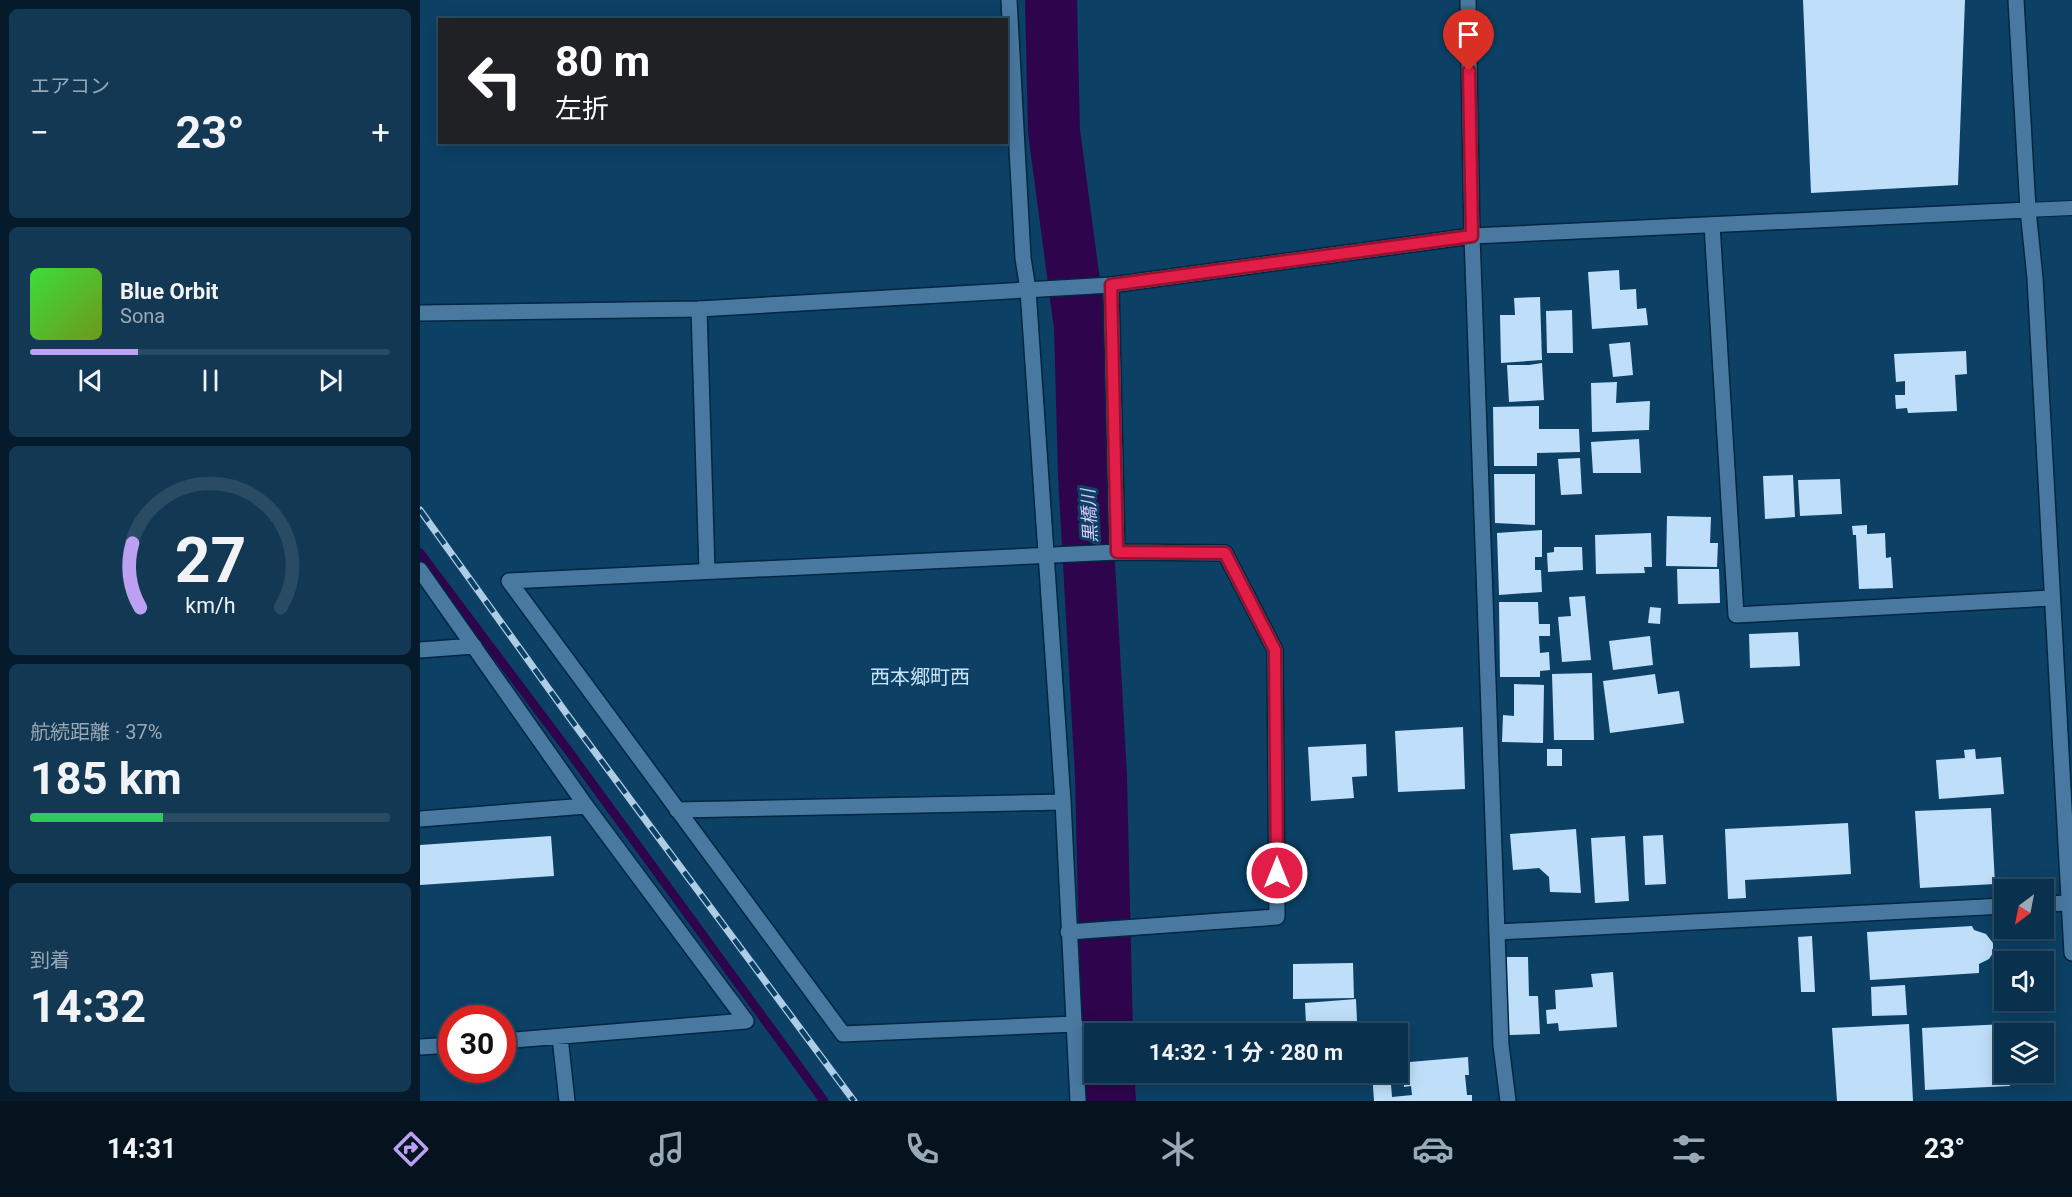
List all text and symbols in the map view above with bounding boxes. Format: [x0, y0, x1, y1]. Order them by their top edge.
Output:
pin [1443, 9, 1494, 71]
icon: arrive [1452, 18, 1485, 51]
text: 80 m [555, 37, 650, 86]
icon: left [456, 42, 534, 120]
text: エアコン [30, 74, 110, 98]
text: 左折 [555, 93, 609, 125]
text: 23° [175, 106, 245, 159]
text: − [30, 113, 49, 152]
text: + [371, 113, 390, 152]
text: Blue Orbit [120, 279, 218, 304]
text: Sona [120, 304, 165, 328]
icon: previous [74, 364, 107, 397]
icon: pause [194, 364, 227, 397]
icon: next [314, 364, 347, 397]
water label: 黒橋川 [1077, 486, 1101, 544]
text: 27 [174, 524, 246, 597]
text: km/h [185, 593, 235, 618]
district label: 西本郷町西 [870, 665, 970, 689]
text: 航続距離 · 37% [30, 720, 162, 744]
text: 185 km [30, 752, 182, 805]
position arrow [1245, 841, 1309, 905]
north arrow [1994, 879, 2054, 939]
map controls [1994, 879, 2054, 1083]
text: 到着 [30, 948, 70, 972]
button: sound [1994, 951, 2054, 1011]
text: 14:32 [30, 980, 146, 1033]
speed limit sign: 30 [438, 1005, 516, 1083]
button: layers [1994, 1023, 2054, 1083]
text: 14:32 · 1 分 · 280 m [1149, 1040, 1343, 1065]
icon: directions [390, 1128, 432, 1170]
icon: music [646, 1128, 688, 1170]
icon: phone [901, 1128, 943, 1170]
icon: climate [1157, 1128, 1199, 1170]
icon: car [1412, 1128, 1454, 1170]
icon: filters [1668, 1128, 1710, 1170]
text: 14:31 [107, 1133, 176, 1165]
text: 23° [1924, 1133, 1965, 1165]

